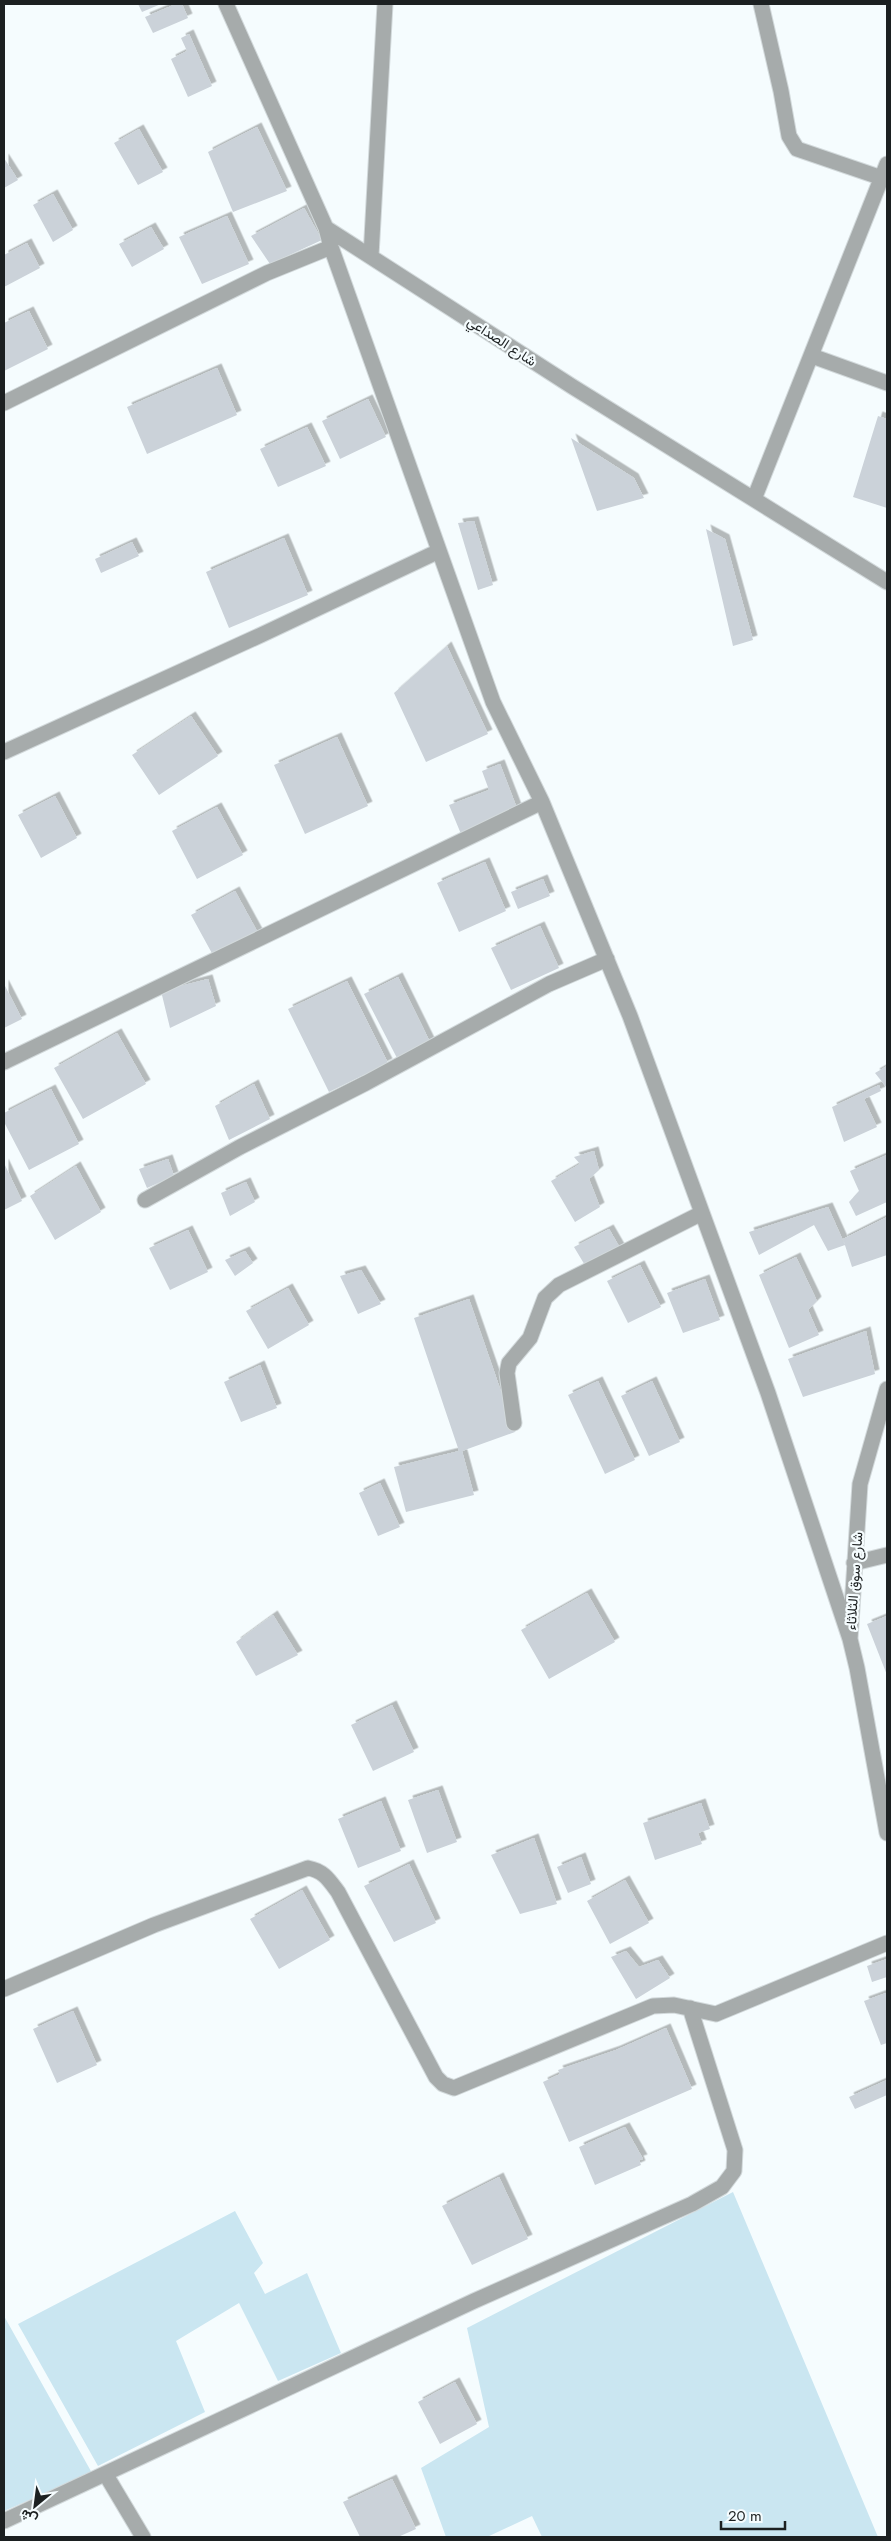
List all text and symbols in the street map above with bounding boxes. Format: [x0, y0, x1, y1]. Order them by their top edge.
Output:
street label: شارع الصداعي [462, 311, 540, 373]
street label: شارع سوق الثلاثاء [841, 1531, 868, 1631]
north arrow [10, 2481, 60, 2531]
scale bar [721, 2498, 785, 2530]
text: ش [16, 2504, 41, 2530]
text: 20 m [728, 2505, 762, 2527]

